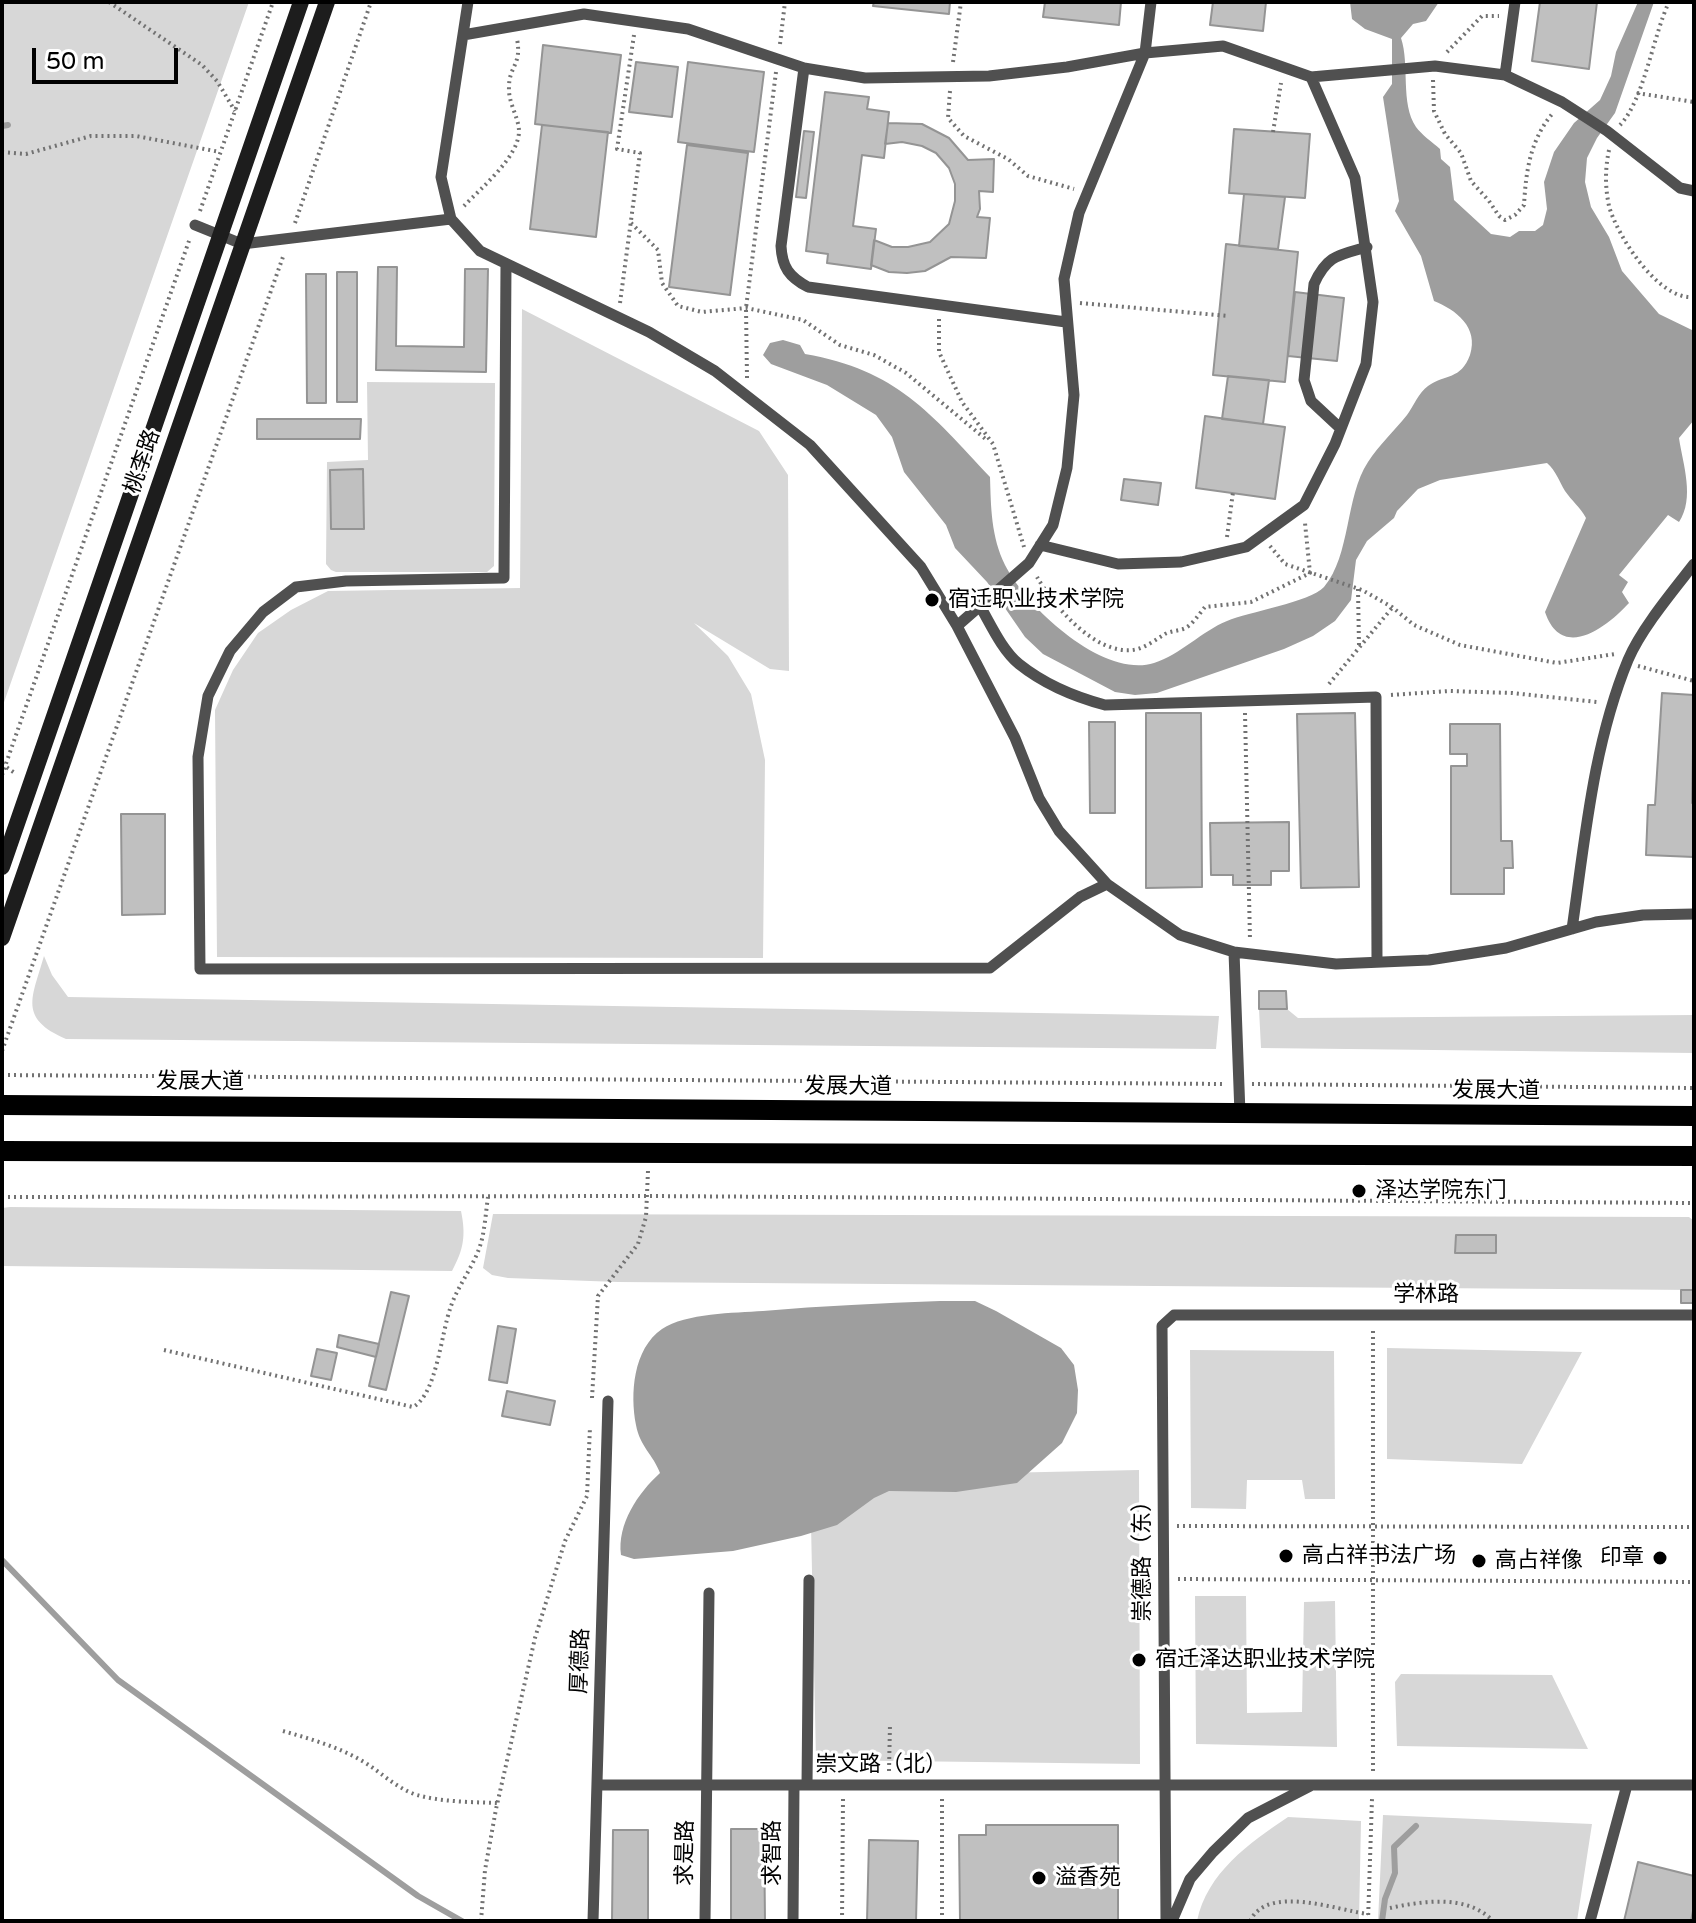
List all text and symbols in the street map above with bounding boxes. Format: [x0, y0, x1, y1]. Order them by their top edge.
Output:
scale bar [36, 32, 182, 82]
text: 50 m [46, 47, 104, 76]
street label: 桃李路 [120, 427, 166, 497]
place label: 宿迁职业技术学院 [948, 587, 1124, 613]
marker: 宿迁职业技术学院 [923, 591, 941, 609]
street label: 发展大道 [156, 1069, 244, 1095]
street label: 发展大道 [804, 1074, 892, 1100]
street label: 发展大道 [1452, 1078, 1540, 1104]
place label: 泽达学院东门 [1375, 1178, 1507, 1204]
marker: 泽达学院东门 [1350, 1182, 1368, 1200]
street label: 学林路 [1393, 1282, 1459, 1308]
street label: 崇德路（东） [1130, 1490, 1156, 1622]
place label: 高占祥书法广场 [1302, 1543, 1456, 1569]
place label: 印章 [1600, 1545, 1644, 1571]
marker: 高占祥书法广场 [1277, 1547, 1295, 1565]
place label: 高占祥像 [1495, 1548, 1583, 1574]
marker: 印章 [1651, 1549, 1669, 1567]
marker: 高占祥像 [1470, 1552, 1488, 1570]
street label: 厚德路 [567, 1628, 595, 1694]
place label: 宿迁泽达职业技术学院 [1155, 1647, 1375, 1673]
marker: 宿迁泽达职业技术学院 [1130, 1651, 1148, 1669]
street label: 崇文路（北） [815, 1752, 947, 1778]
street label: 求是路 [672, 1820, 700, 1886]
street label: 求智路 [760, 1820, 786, 1886]
place label: 溢香苑 [1055, 1865, 1121, 1891]
marker: 溢香苑 [1030, 1869, 1048, 1887]

